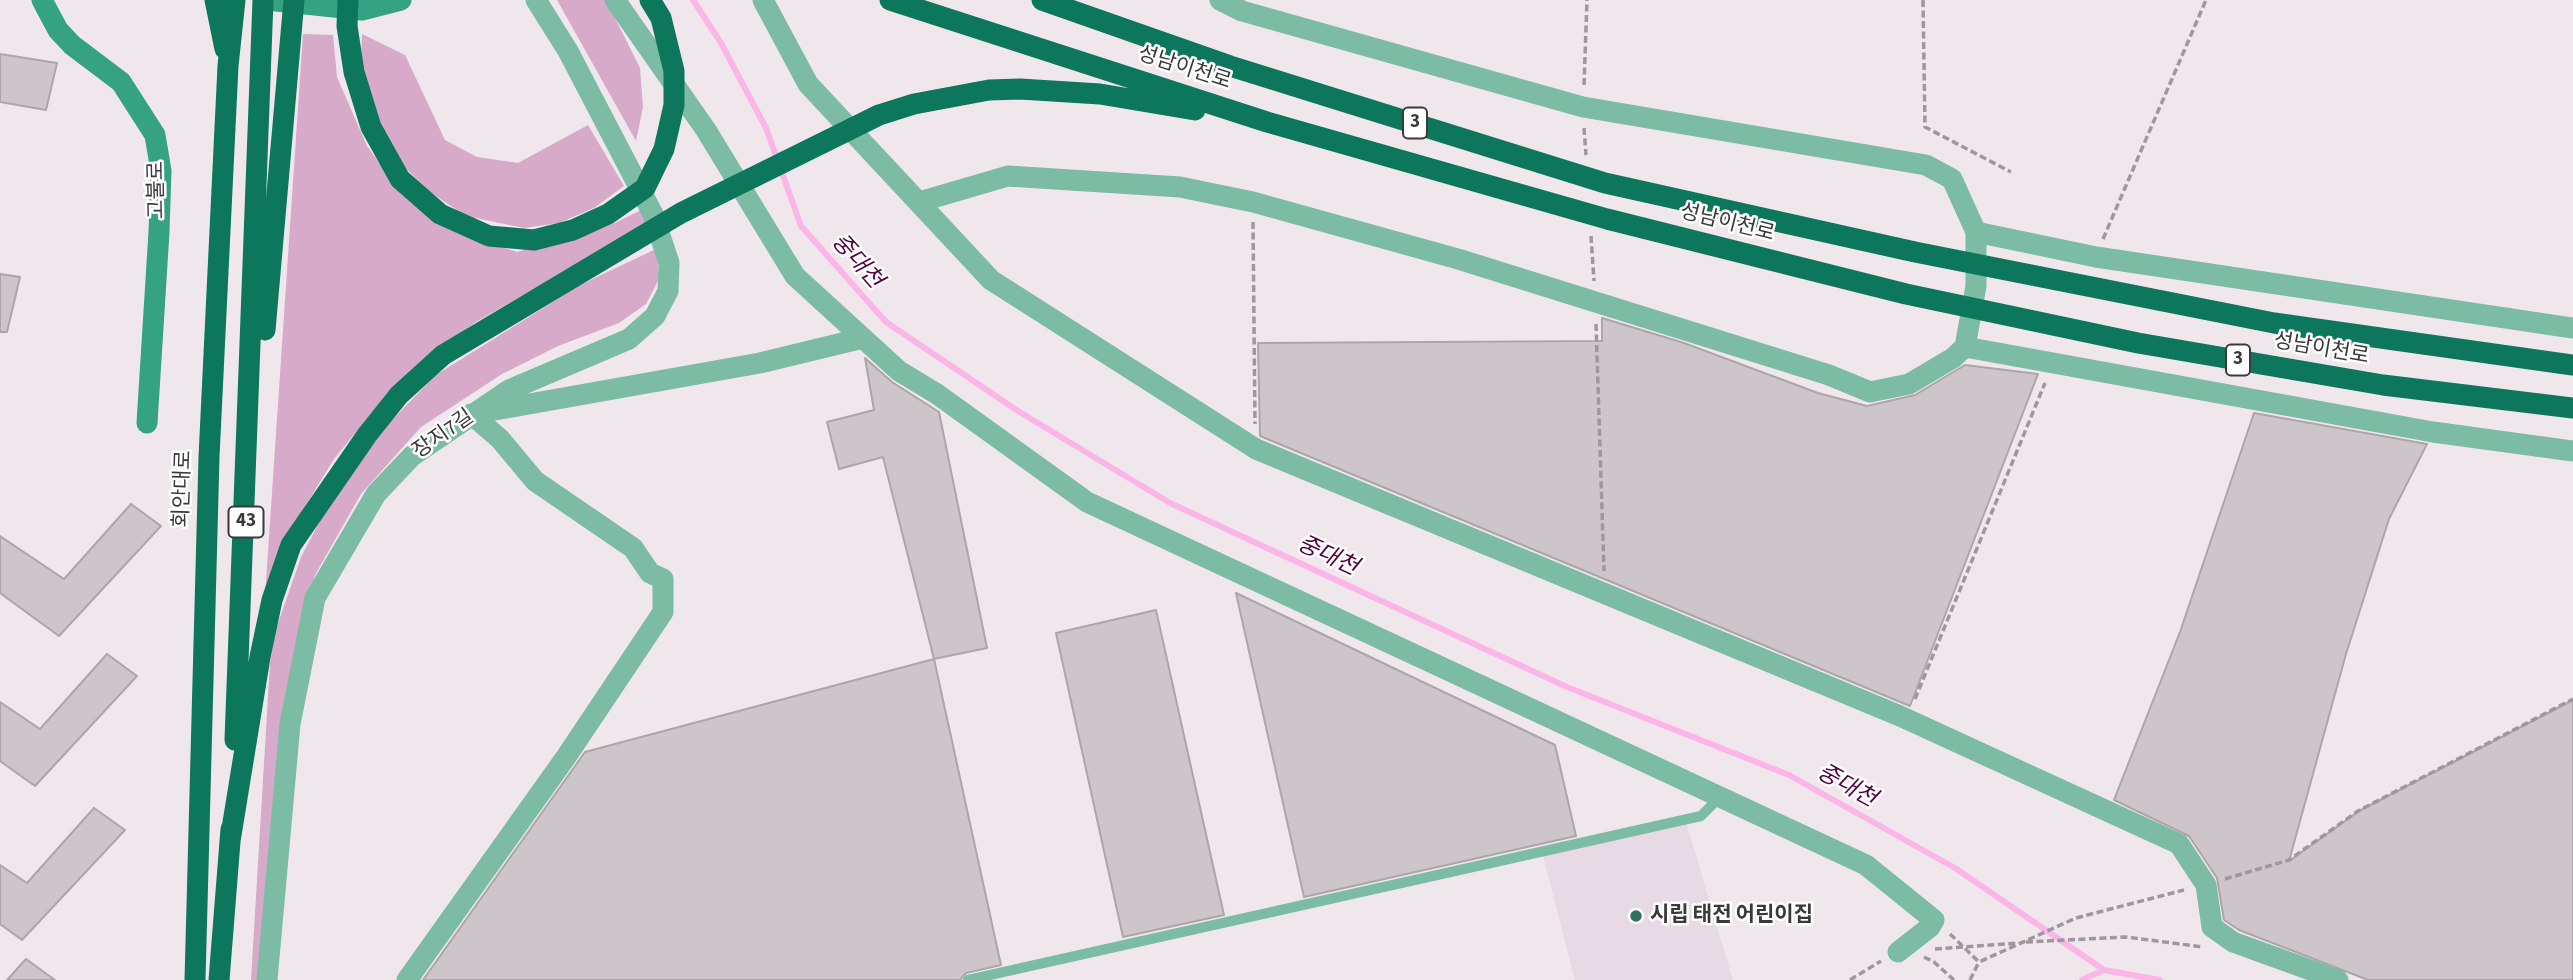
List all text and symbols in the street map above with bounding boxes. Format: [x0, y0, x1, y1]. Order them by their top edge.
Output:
street label: 성남이천로 [1134, 42, 1234, 96]
road number: 3 [1403, 108, 1427, 139]
street label: 고불로 [145, 161, 171, 219]
street label: 성남이천로 [1677, 200, 1777, 248]
water label: 중대천 [825, 229, 887, 295]
street label: 성남이천로 [2271, 329, 2371, 371]
road number: 3 [2226, 344, 2250, 376]
street label: 장지7길 [409, 405, 479, 465]
street label: 회안대로 [170, 450, 198, 528]
road number: 43 [229, 506, 264, 538]
water label: 중대천 [1292, 531, 1362, 583]
water label: 중대천 [1812, 760, 1880, 814]
place label: 시립 태전 어린이집 [1650, 903, 1813, 929]
marker: 시립 태전 어린이집 [1628, 908, 1644, 924]

